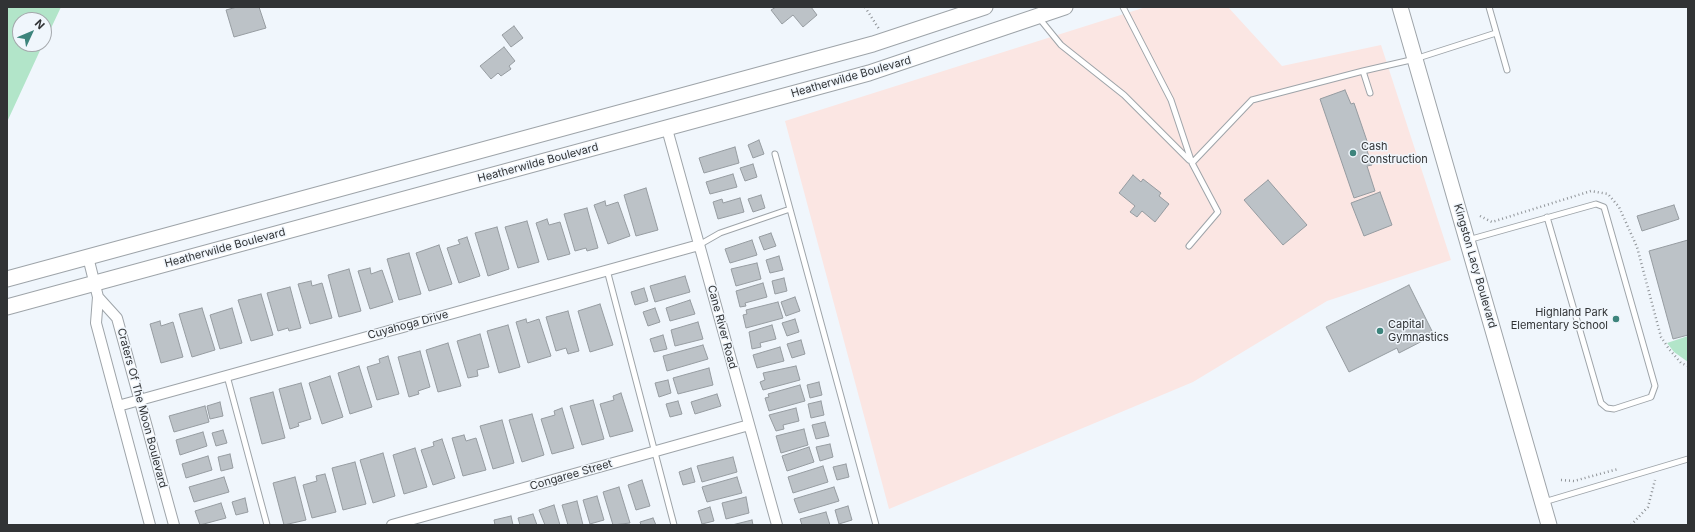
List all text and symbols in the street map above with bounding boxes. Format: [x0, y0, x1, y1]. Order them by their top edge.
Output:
north arrow [12, 12, 52, 52]
text: N [32, 16, 48, 32]
street label: Heatherwilde Boulevard [789, 54, 913, 100]
place label: Cash Construction [1361, 140, 1428, 166]
street label: Heatherwilde Boulevard [476, 141, 600, 185]
marker: Cash Construction [1348, 148, 1358, 158]
street label: Kingston Lacy Boulevard [1451, 202, 1499, 330]
street label: Heatherwilde Boulevard [163, 226, 287, 270]
street label: Cane River Road [704, 284, 740, 370]
place label: Highland Park Elementary School [1511, 306, 1608, 332]
street label: Cuyahoga Drive [366, 308, 450, 342]
marker: Highland Park Elementary School [1611, 314, 1621, 324]
place label: Capital Gymnastics [1388, 318, 1449, 344]
marker: Capital Gymnastics [1375, 326, 1385, 336]
street label: Craters Of The Moon Boulevard [114, 327, 170, 489]
street label: Congaree Street [528, 457, 614, 493]

